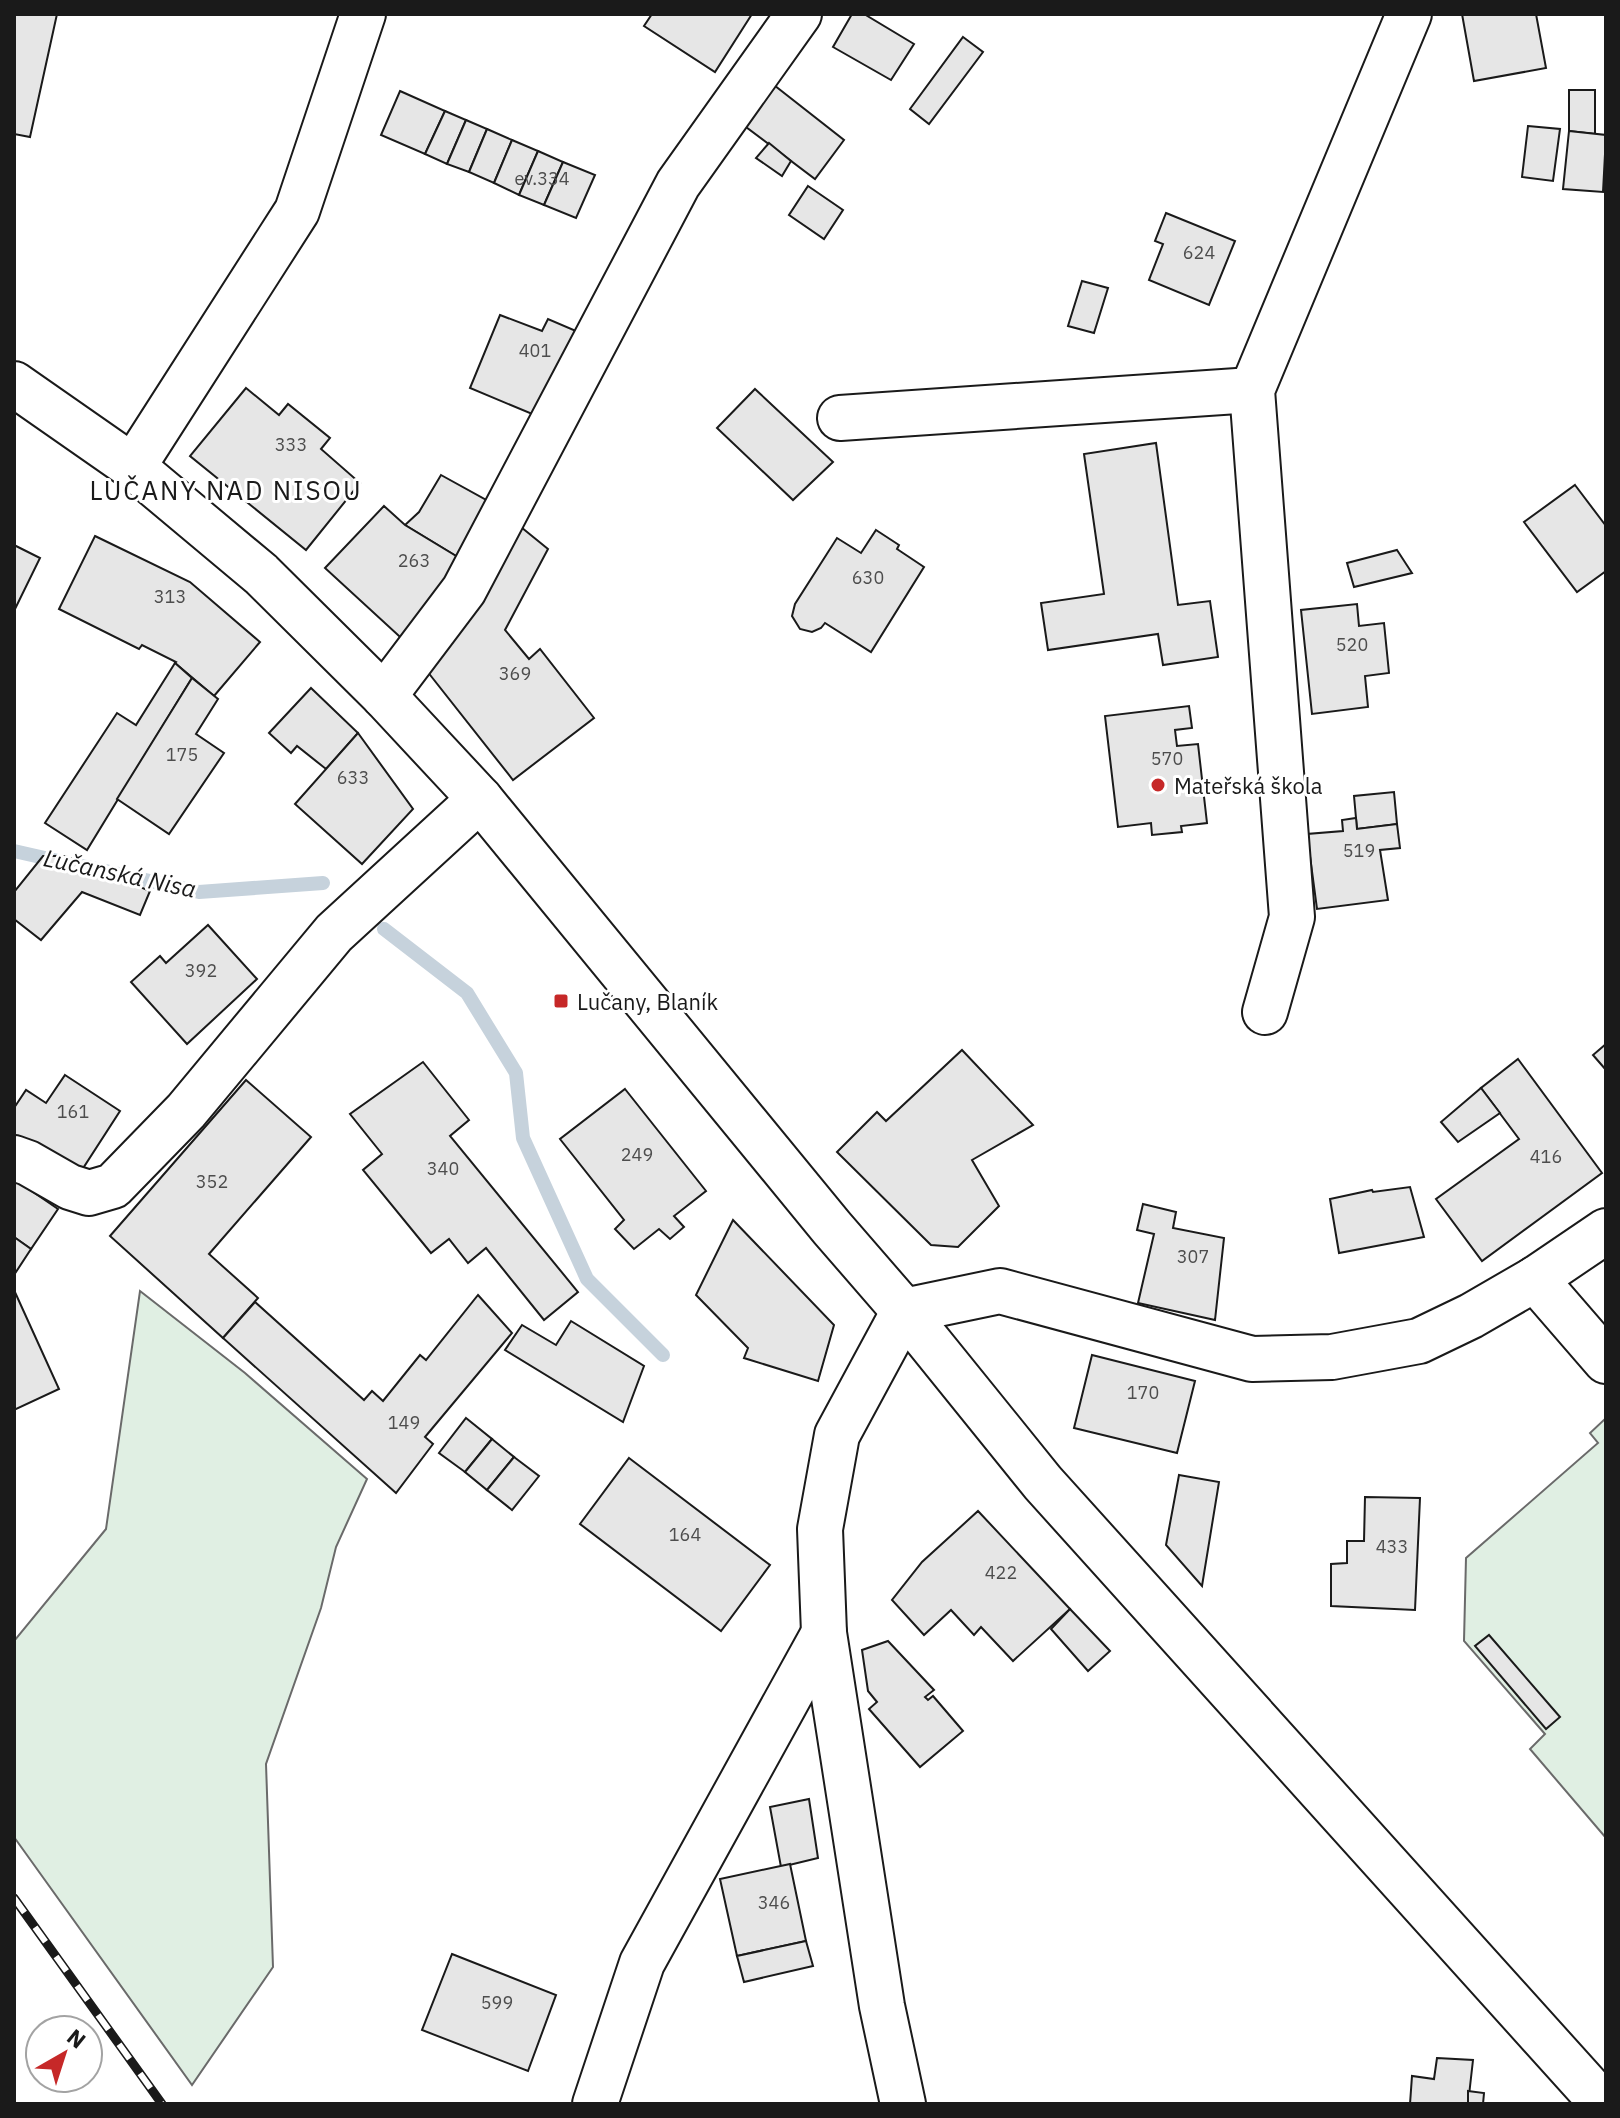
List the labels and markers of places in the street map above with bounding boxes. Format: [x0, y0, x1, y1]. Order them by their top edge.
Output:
place label: Mateřská škola [1174, 771, 1323, 800]
marker: Mateřská škola [1149, 776, 1167, 794]
place label: Lučany, Blaník [577, 987, 718, 1016]
marker: Lučany, Blaník [552, 992, 570, 1010]

